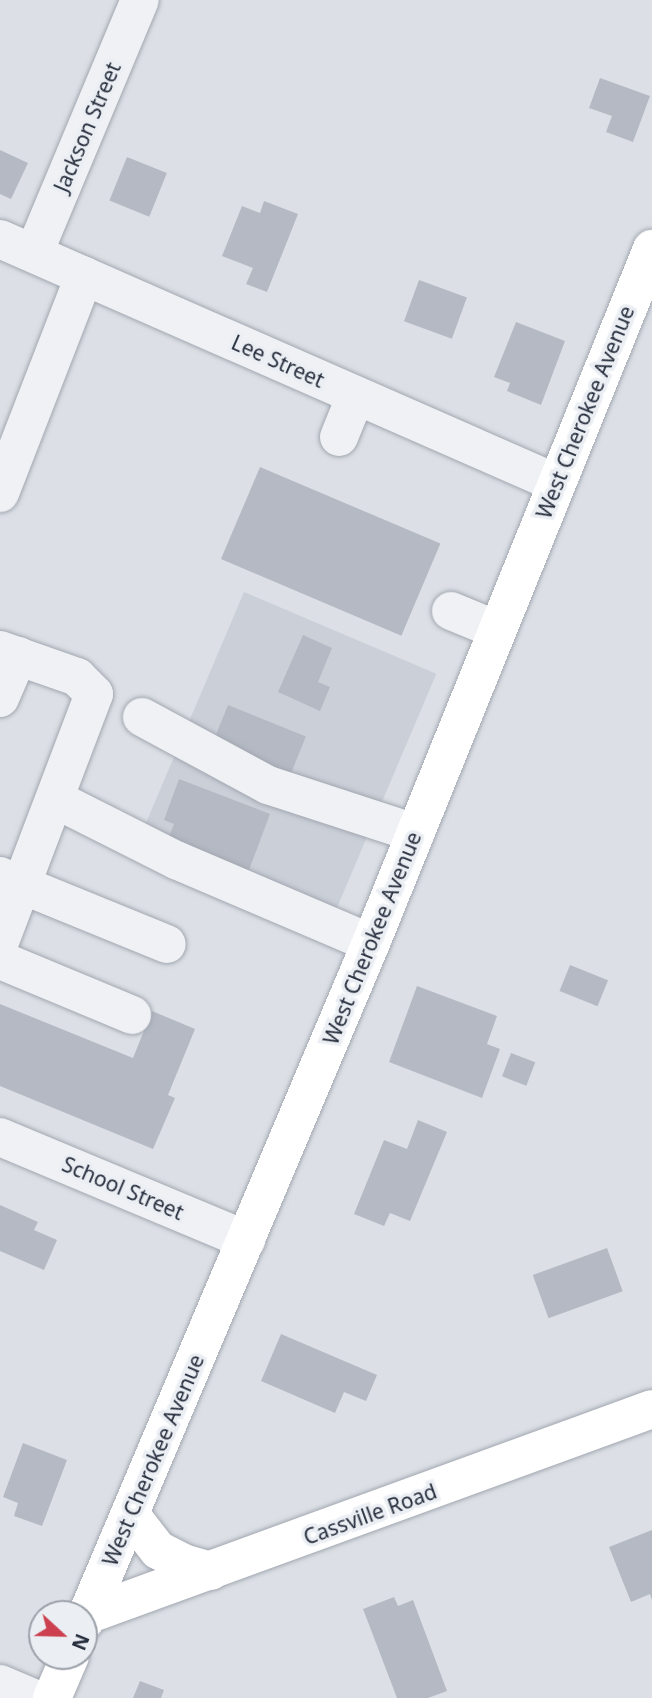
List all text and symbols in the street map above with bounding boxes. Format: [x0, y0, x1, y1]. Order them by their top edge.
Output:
street label: Jackson Street [48, 58, 126, 196]
street label: West Cherokee Avenue [531, 302, 639, 522]
street label: Lee Street [228, 329, 328, 393]
street label: West Cherokee Avenue [318, 828, 426, 1048]
street label: School Street [58, 1151, 188, 1225]
street label: West Cherokee Avenue [97, 1351, 209, 1569]
street label: Cassville Road [300, 1478, 440, 1550]
north arrow [28, 1600, 98, 1670]
text: N [66, 1630, 96, 1654]

